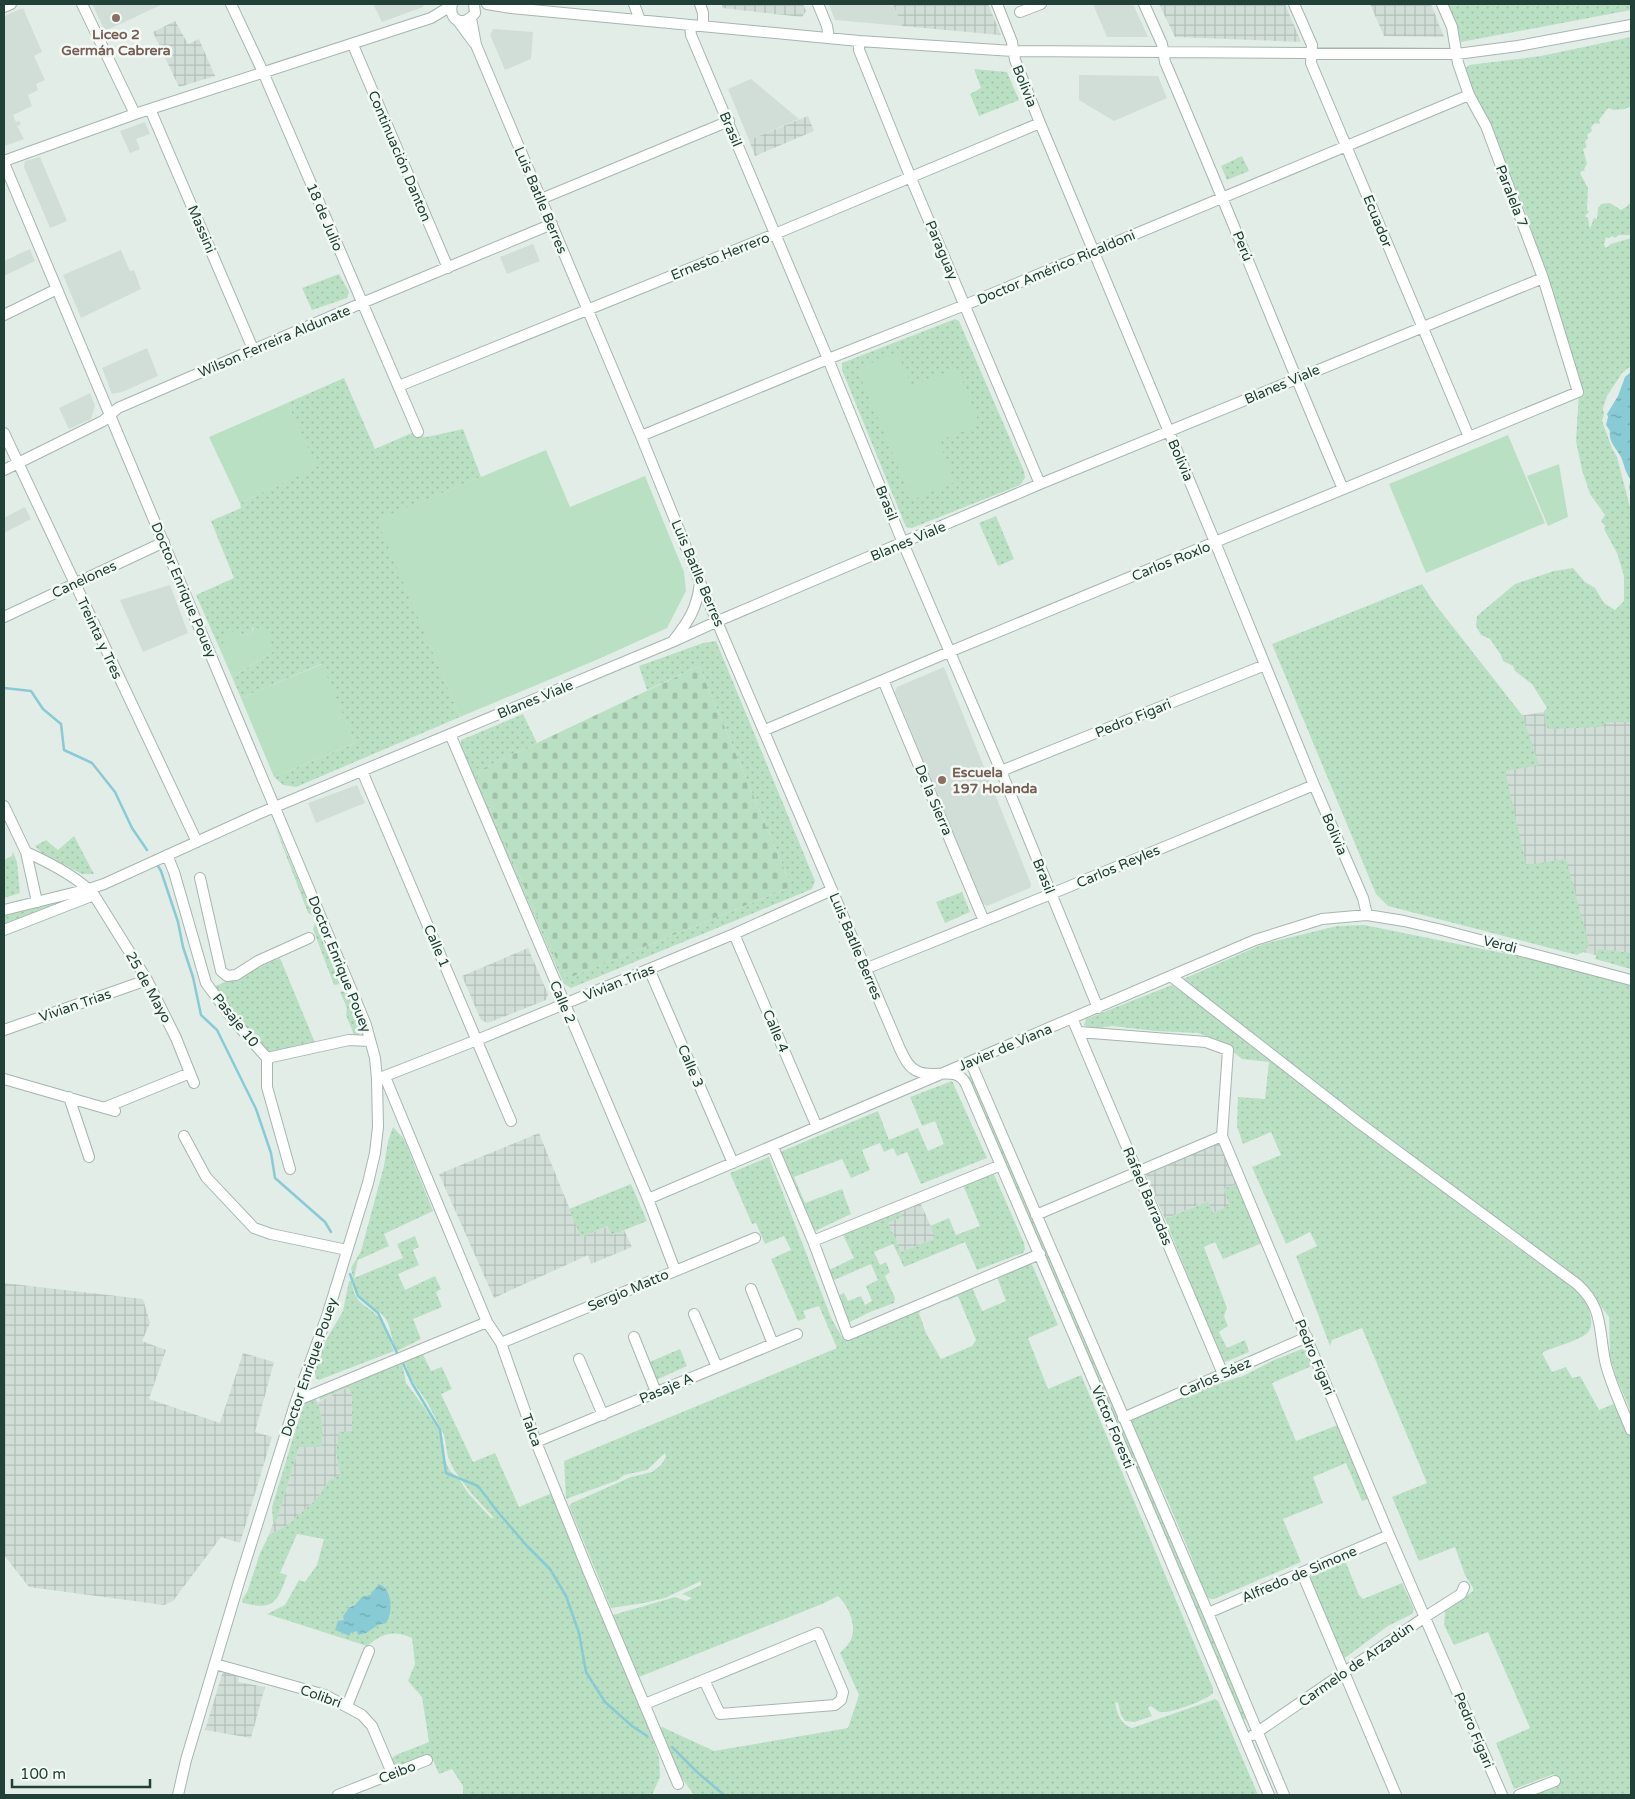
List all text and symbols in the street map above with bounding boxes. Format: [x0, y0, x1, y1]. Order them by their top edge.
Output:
marker: Liceo 2 Germán Cabrera [110, 12, 122, 24]
place label: Liceo 2 Germán Cabrera [61, 26, 171, 59]
street label: Bolivia [1008, 63, 1041, 110]
street label: Continuación Danton [364, 88, 435, 224]
street label: Brasil [716, 109, 746, 149]
street label: Luis Batlle Berres [510, 144, 571, 256]
street label: Paralela 7 [1492, 163, 1531, 230]
street label: 18 de Julio [303, 181, 346, 254]
street label: Ecuador [1359, 192, 1396, 251]
street label: Massini [184, 203, 219, 256]
street label: Paraguay [921, 218, 962, 283]
street label: Doctor Américo Ricaldoni [975, 226, 1138, 309]
street label: Ernesto Herrero [668, 229, 772, 284]
street label: Perú [1229, 229, 1256, 264]
street label: Wilson Ferreira Aldunate [196, 302, 353, 381]
street label: Blanes Viale [1242, 361, 1322, 408]
street label: Bolivia [1164, 437, 1197, 484]
street label: Brasil [872, 483, 901, 523]
street label: Luis Batlle Berres [667, 517, 728, 629]
street label: Blanes Viale [868, 518, 948, 565]
street label: Doctor Enrique Pouey [147, 520, 220, 661]
street label: Carlos Roxlo [1129, 538, 1213, 585]
street label: Canelones [49, 557, 119, 602]
street label: Treinta y Tres [73, 595, 126, 682]
street label: Blanes Viale [495, 677, 576, 722]
street label: Pedro Figari [1093, 695, 1174, 741]
street label: De la Sierra [911, 762, 956, 838]
place label: Escuela 197 Holanda [952, 764, 1038, 797]
marker: Escuela 197 Holanda [936, 774, 948, 786]
street label: Bolivia [1318, 811, 1351, 858]
street label: Carlos Reyles [1074, 841, 1163, 892]
street label: Brasil [1029, 856, 1058, 896]
street label: Luis Batlle Berres [825, 890, 886, 1002]
street label: Doctor Enrique Pouey [304, 893, 375, 1035]
street label: Calle 1 [420, 922, 453, 970]
street label: Verdi [1481, 932, 1519, 957]
street label: 25 de Mayo [122, 949, 175, 1026]
street label: Vivian Trias [581, 960, 657, 1004]
street label: Calle 2 [546, 978, 579, 1026]
street label: Vivian Trias [37, 985, 114, 1026]
street label: Pasaje 10 [209, 990, 263, 1051]
street label: Calle 4 [759, 1007, 792, 1055]
street label: Javier de Viana [956, 1020, 1054, 1075]
street label: Calle 3 [674, 1042, 707, 1090]
street label: Rafael Barradas [1119, 1144, 1176, 1248]
street label: Sergio Matto [585, 1266, 671, 1315]
street label: Doctor Enrique Pouey [278, 1295, 341, 1439]
street label: Pedro Figari [1291, 1317, 1338, 1398]
street label: Carlos Sáez [1177, 1354, 1254, 1401]
street label: Pasaje A [637, 1369, 696, 1407]
street label: Víctor Foresti [1087, 1383, 1138, 1471]
street label: Talca [518, 1411, 545, 1449]
street label: Alfredo de Simone [1239, 1542, 1359, 1606]
street label: Carmelo de Arzadún [1296, 1618, 1417, 1710]
street label: Colibrí [298, 1681, 344, 1712]
street label: Pedro Figari [1450, 1690, 1497, 1771]
scale bar [12, 1756, 150, 1788]
street label: Ceibo [376, 1758, 418, 1787]
text: 100 m [20, 1765, 66, 1783]

